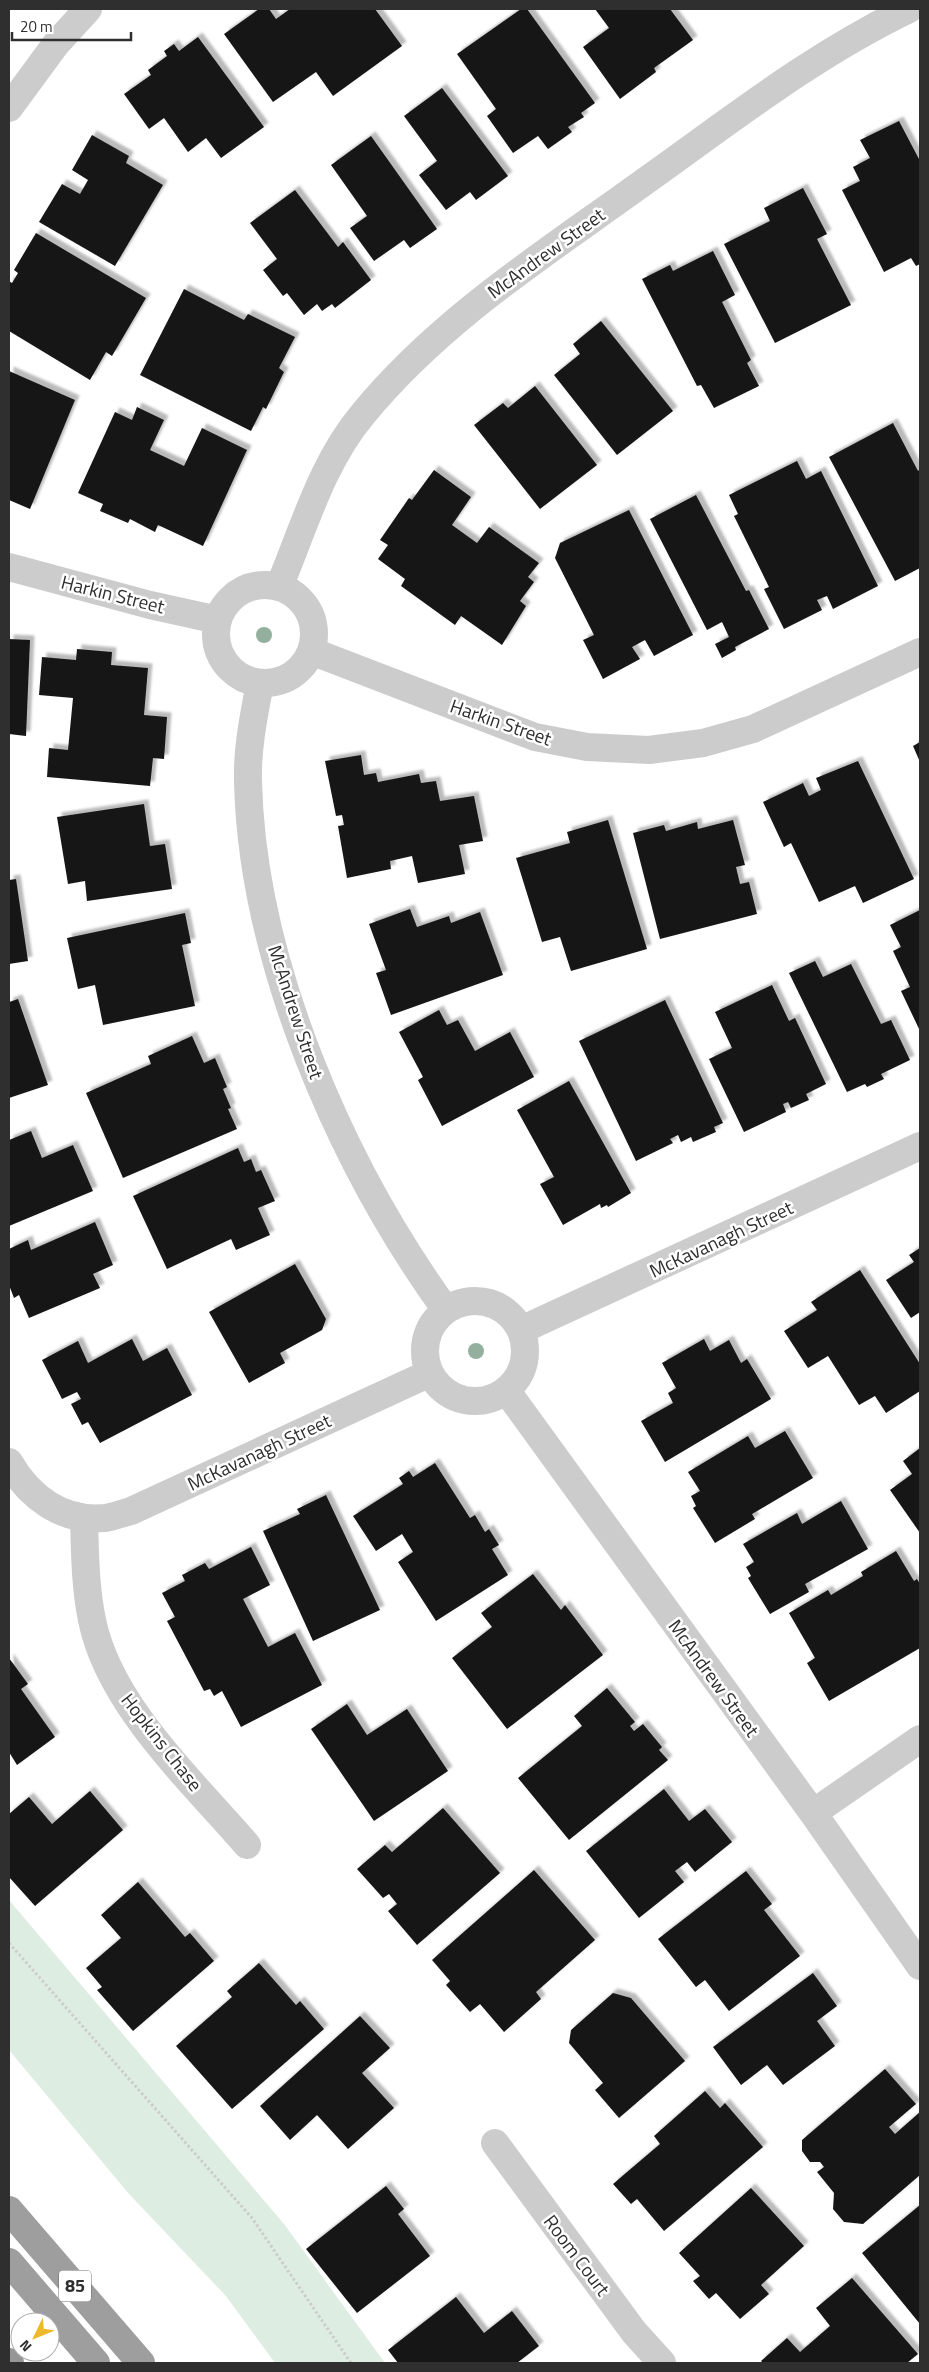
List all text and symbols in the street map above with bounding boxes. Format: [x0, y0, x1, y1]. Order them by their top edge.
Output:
scale bar [12, 10, 131, 42]
text: 20 m [20, 15, 53, 38]
street label: McAndrew Street [481, 200, 611, 305]
street label: Harkin Street [58, 567, 168, 620]
street label: Harkin Street [447, 691, 556, 753]
street label: McAndrew Street [261, 941, 332, 1083]
street label: McKavanagh Street [644, 1192, 798, 1285]
street label: McKavanagh Street [182, 1405, 336, 1498]
street label: McAndrew Street [662, 1613, 767, 1743]
street label: Hopkins Chase [115, 1686, 210, 1797]
street label: Room Court [537, 2208, 618, 2302]
road number: 85 [59, 2270, 91, 2302]
north arrow [10, 2312, 60, 2362]
text: N [14, 2335, 36, 2357]

